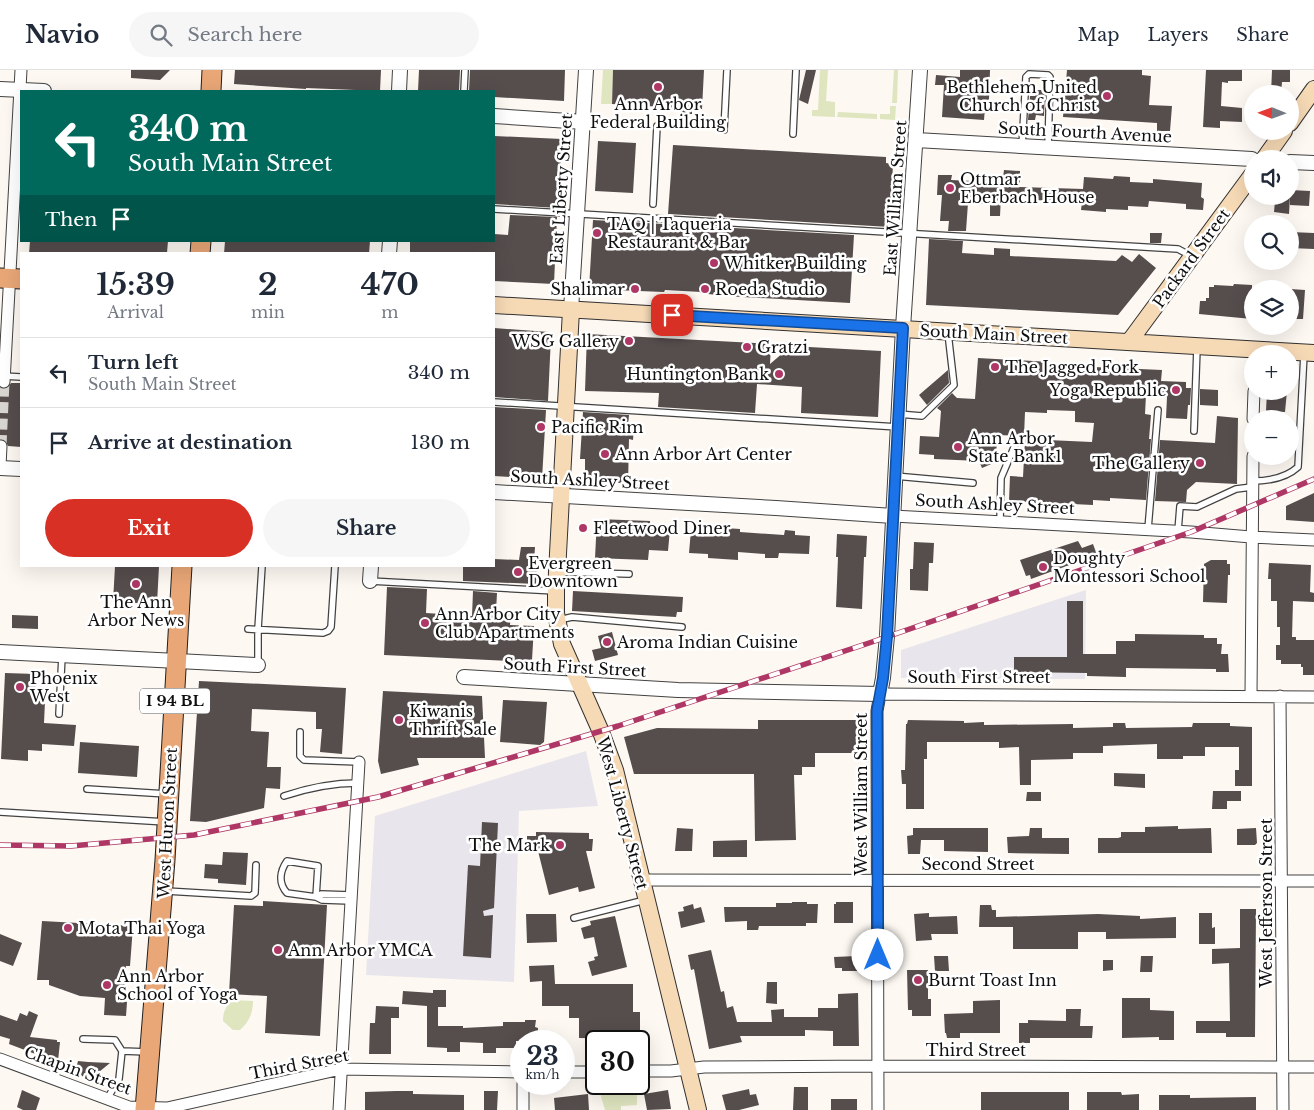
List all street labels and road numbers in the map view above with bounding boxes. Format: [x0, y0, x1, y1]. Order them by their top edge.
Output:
street label: East Liberty Street [546, 113, 576, 265]
street label: South Fourth Avenue [998, 117, 1172, 147]
street label: East William Street [880, 119, 910, 277]
street label: Packard Street [1148, 204, 1234, 312]
street label: South Main Street [919, 320, 1069, 348]
street label: South Ashley Street [510, 466, 670, 494]
street label: South Ashley Street [915, 490, 1075, 518]
street label: South First Street [503, 653, 647, 681]
street label: South First Street [908, 667, 1051, 687]
road number: I 94 BL [140, 688, 210, 714]
street label: West William Street [851, 713, 871, 876]
street label: West Liberty Street [593, 733, 653, 892]
street label: West Huron Street [153, 747, 181, 900]
street label: West Jefferson Street [1256, 818, 1276, 989]
street label: Second Street [921, 854, 1035, 874]
street label: Third Street [926, 1040, 1026, 1060]
street label: Chapin Street [22, 1041, 134, 1099]
street label: Third Street [248, 1045, 350, 1083]

